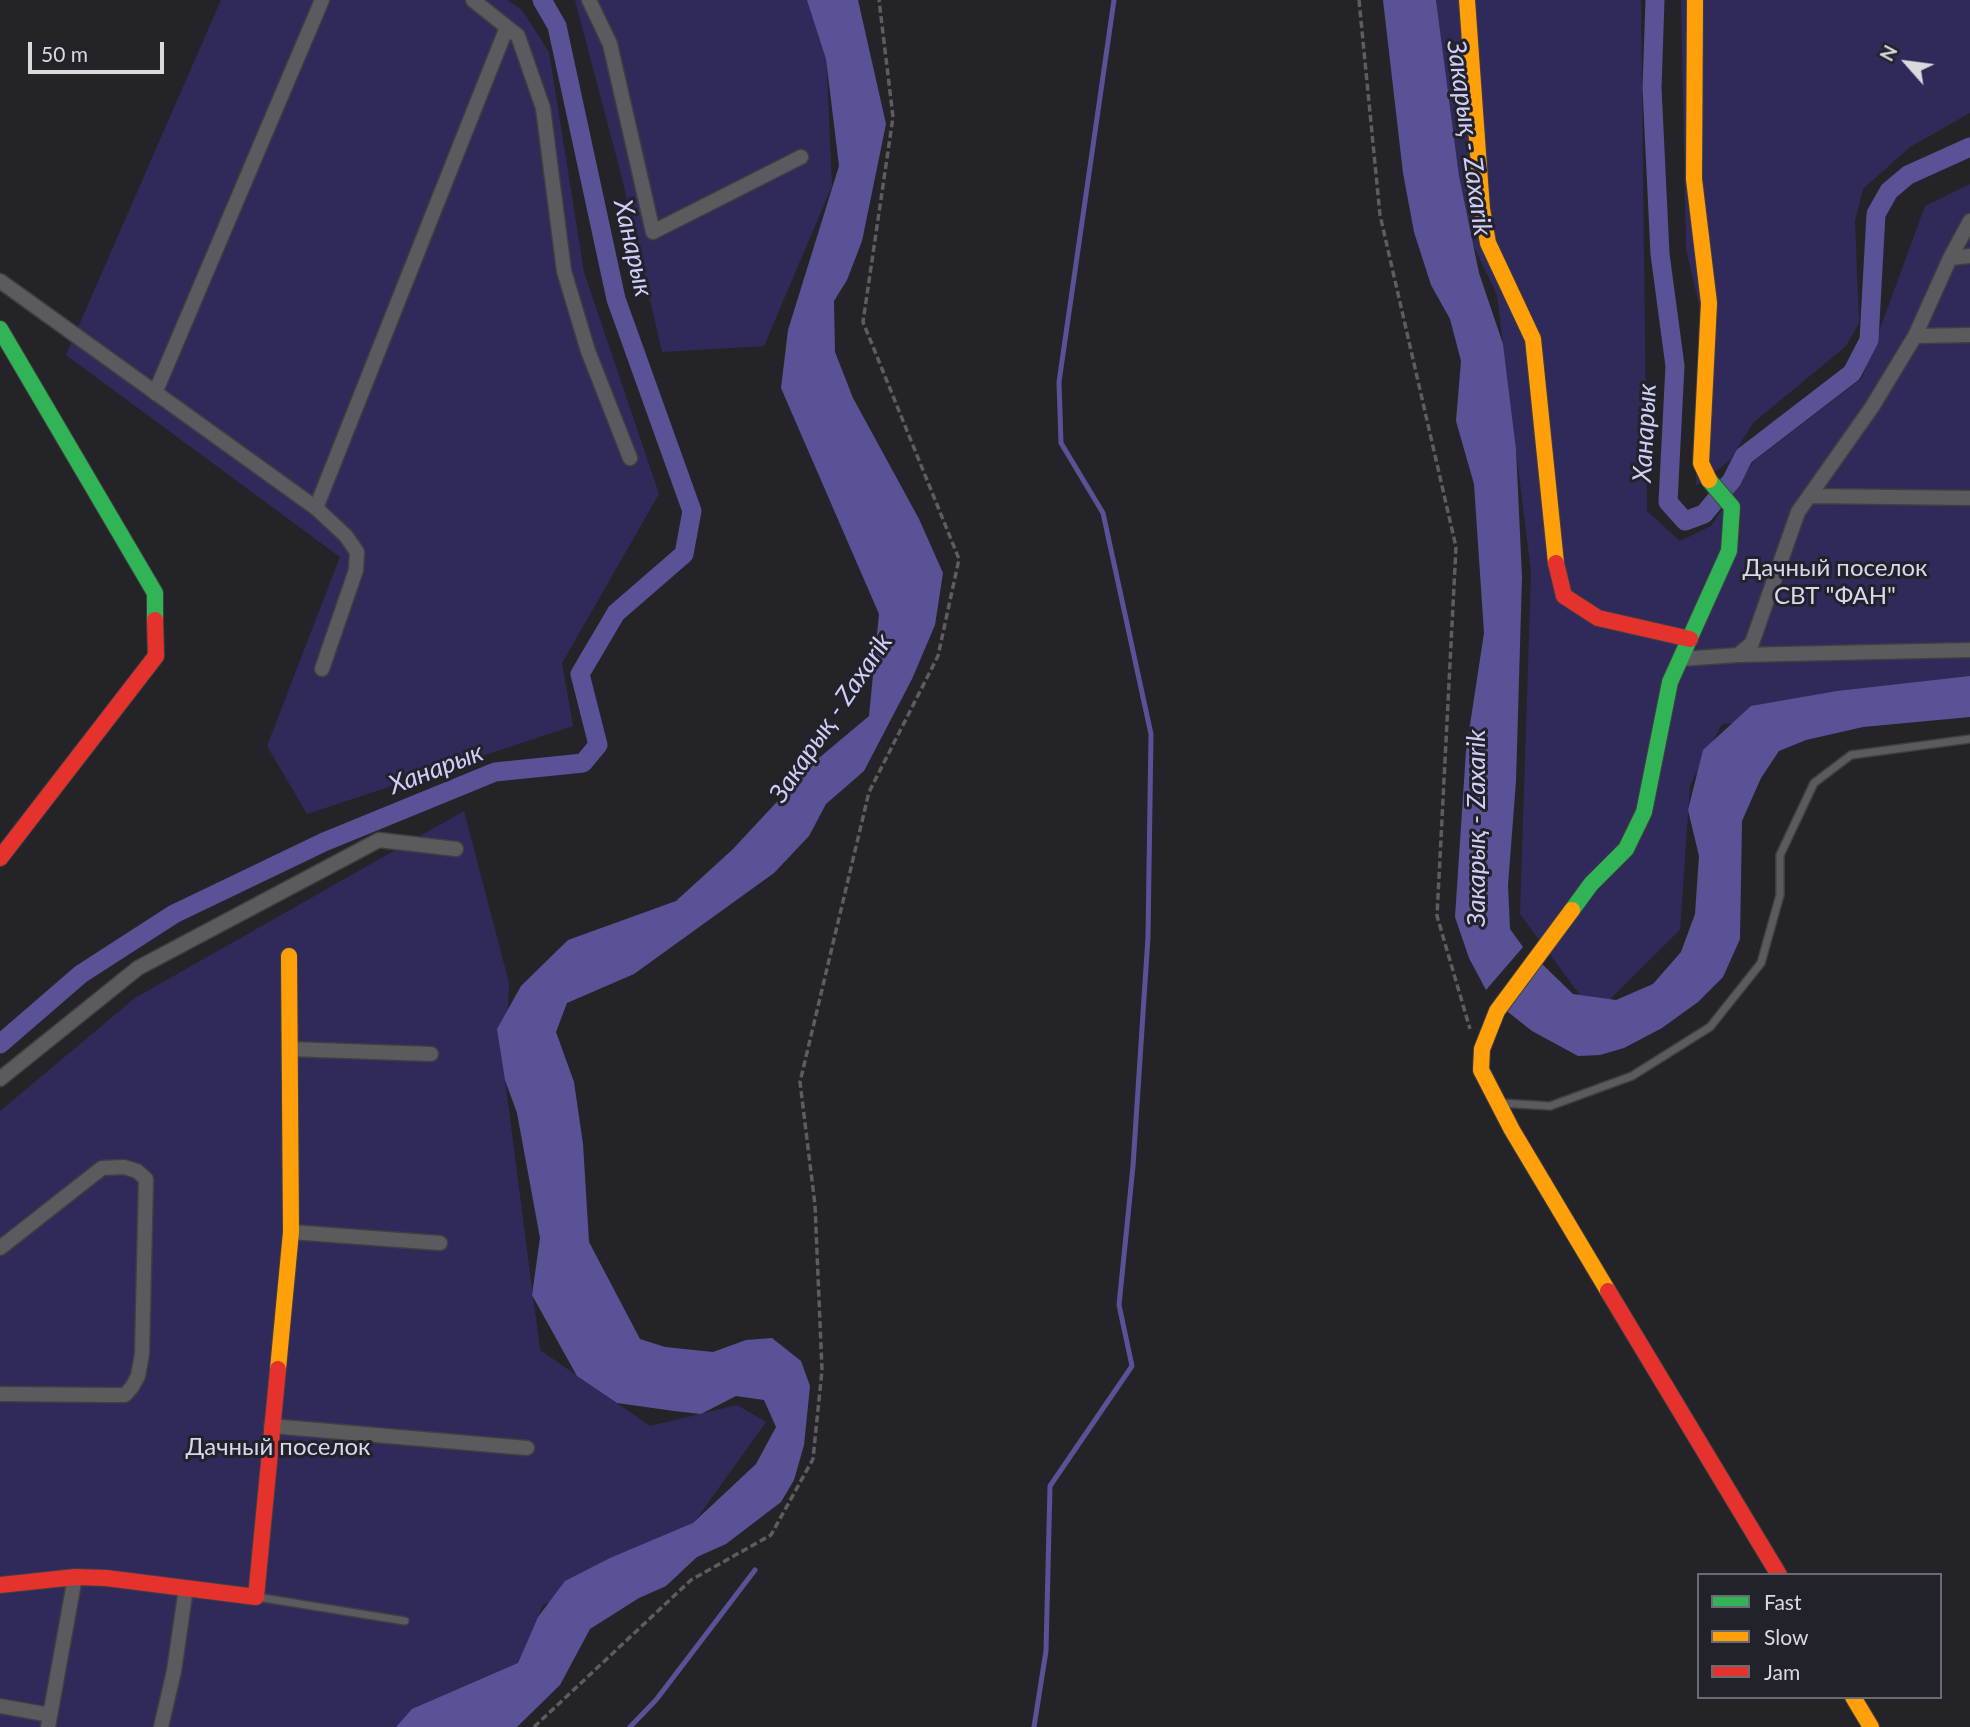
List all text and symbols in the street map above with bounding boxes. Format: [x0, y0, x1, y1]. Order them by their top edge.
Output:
scale bar [32, 28, 168, 72]
north arrow [1872, 28, 1942, 98]
water label: Закарық - Zaxarik [1440, 38, 1498, 238]
text: 50 m [41, 41, 88, 66]
text: N [1874, 41, 1902, 65]
water label: Ханарык [607, 196, 659, 300]
water label: Ханарык [1627, 383, 1663, 483]
park label: Дачный поселок СВТ "ФАН" [1743, 554, 1927, 610]
water label: Закарық - Zaxarik [763, 627, 899, 809]
water label: Закарық - Zaxarik [1461, 729, 1493, 927]
water label: Ханарык [384, 737, 488, 801]
park label: Дачный поселок [186, 1433, 370, 1461]
legend [1697, 1573, 1942, 1699]
text: Fast [1764, 1589, 1801, 1614]
text: Slow [1764, 1624, 1808, 1649]
text: Jam [1764, 1659, 1800, 1684]

